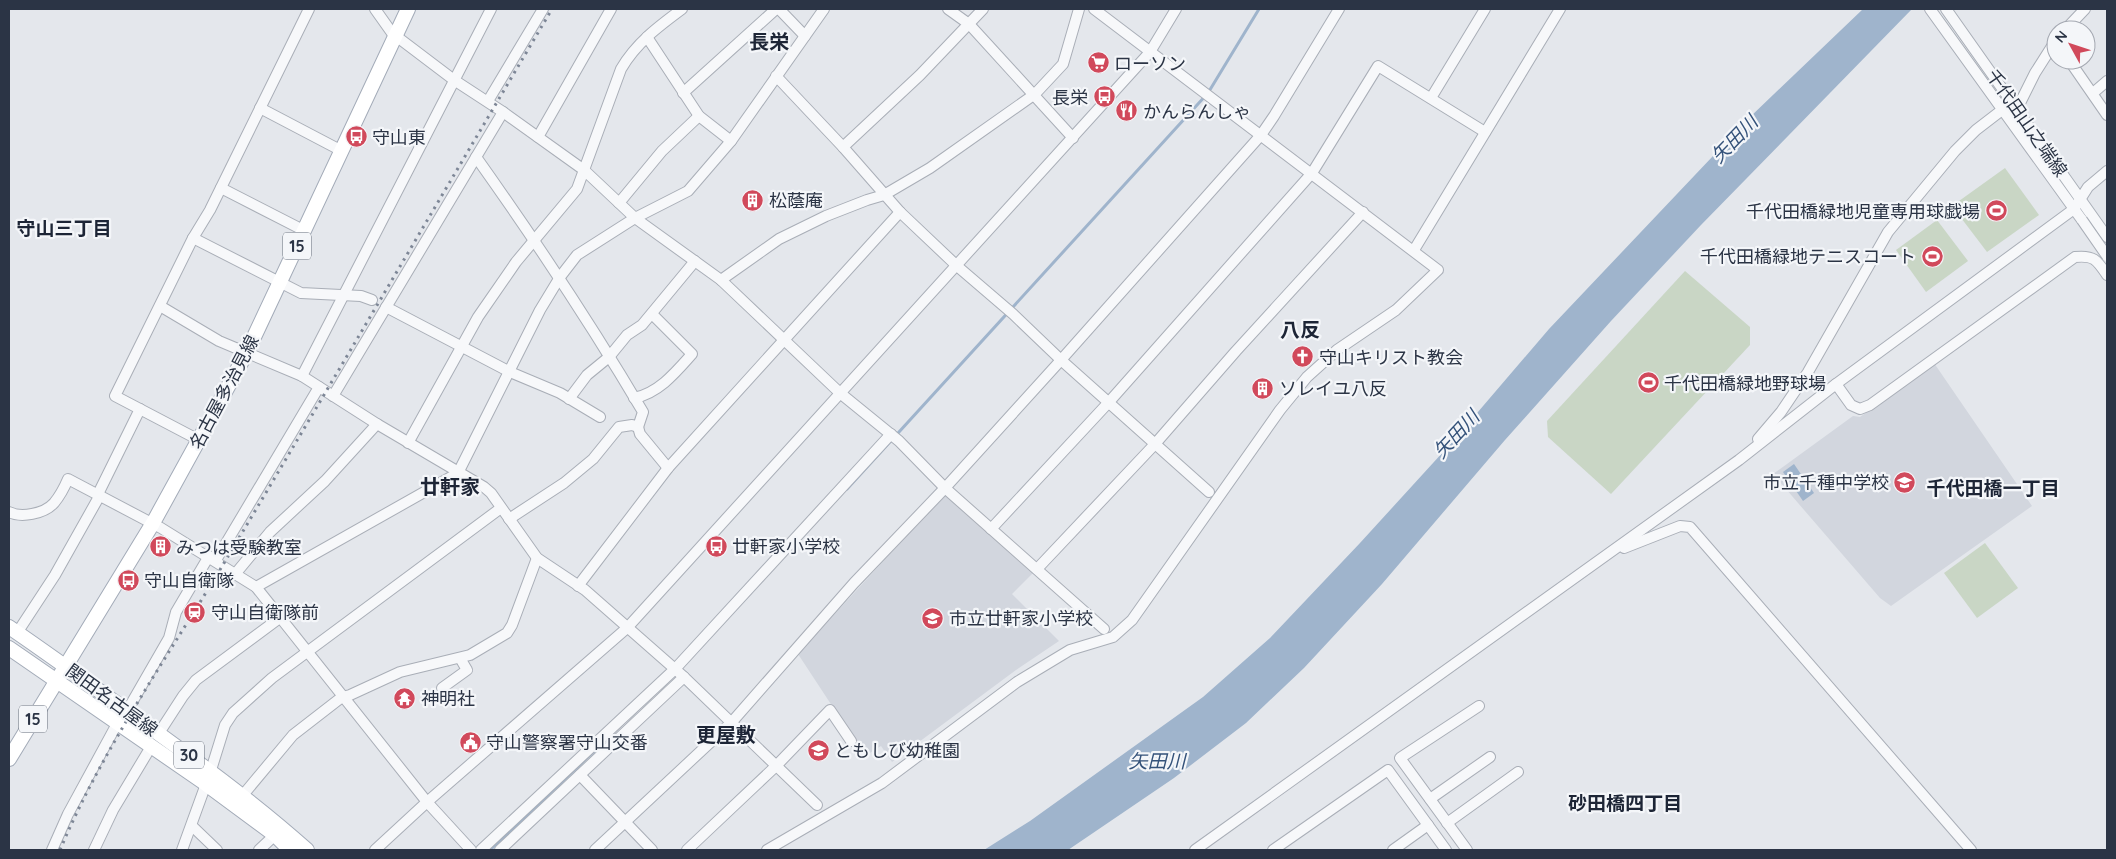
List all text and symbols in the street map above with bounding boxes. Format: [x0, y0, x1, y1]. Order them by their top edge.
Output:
north arrow [2046, 20, 2096, 70]
text: N [2051, 27, 2071, 46]
district label: 長栄 [749, 29, 789, 54]
supermarket icon: ローソン [1086, 51, 1110, 75]
place label: ローソン [1114, 52, 1186, 75]
street label: 千代田山之端線 [1981, 65, 2073, 181]
bus stop icon: 長栄 [1092, 85, 1116, 109]
place label: 長栄 [1052, 86, 1088, 109]
restaurant icon: かんらんしゃ [1115, 99, 1139, 123]
place label: かんらんしゃ [1143, 100, 1251, 123]
water label: 矢田川 [1706, 109, 1764, 168]
bus stop icon: 守山東 [344, 125, 368, 149]
place label: 守山東 [372, 126, 426, 149]
building icon: 松蔭庵 [741, 188, 765, 212]
place label: 松蔭庵 [769, 189, 823, 212]
sports icon: 千代田橋緑地児童専用球戯場 [1984, 199, 2008, 223]
place label: 千代田橋緑地児童専用球戯場 [1746, 200, 1980, 223]
district label: 守山三丁目 [16, 216, 112, 240]
road number: 15 [283, 232, 311, 260]
sports icon: 千代田橋緑地テニスコート [1920, 244, 1944, 268]
place label: 千代田橋緑地テニスコート [1700, 245, 1916, 268]
district label: 八反 [1280, 317, 1320, 342]
street label: 名古屋多治見線 [184, 331, 264, 453]
church icon: 守山キリスト教会 [1291, 345, 1315, 369]
place label: 守山キリスト教会 [1319, 346, 1463, 369]
sports icon: 千代田橋緑地野球場 [1636, 371, 1660, 395]
place label: 千代田橋緑地野球場 [1664, 372, 1826, 395]
building icon: ソレイユ八反 [1251, 376, 1275, 400]
place label: ソレイユ八反 [1279, 377, 1387, 400]
water label: 矢田川 [1428, 404, 1486, 463]
school or university icon: 市立千種中学校 [1893, 470, 1917, 494]
place label: 市立千種中学校 [1763, 471, 1889, 494]
district label: 廿軒家 [420, 474, 480, 499]
district label: 千代田橋一丁目 [1926, 476, 2060, 500]
bus stop icon: 廿軒家小学校 [704, 534, 728, 558]
building icon: みつは受験教室 [148, 535, 172, 559]
place label: 廿軒家小学校 [732, 535, 840, 558]
place label: みつは受験教室 [176, 536, 302, 559]
bus stop icon: 守山自衛隊 [116, 568, 140, 592]
place label: 守山自衛隊 [144, 569, 234, 592]
station icon: 守山自衛隊前 [183, 600, 207, 624]
place label: 守山自衛隊前 [211, 601, 319, 624]
school or university icon: 市立廿軒家小学校 [921, 606, 945, 630]
place label: 市立廿軒家小学校 [949, 607, 1093, 630]
street label: 関田名古屋線 [62, 659, 162, 741]
temple icon: 神明社 [393, 686, 417, 710]
place label: 神明社 [421, 687, 475, 710]
road number: 15 [19, 706, 47, 732]
district label: 更屋敷 [696, 722, 756, 747]
public building icon: 守山警察署守山交番 [458, 730, 482, 754]
place label: 守山警察署守山交番 [486, 731, 648, 754]
school or university icon: ともしび幼稚園 [806, 738, 830, 762]
place label: ともしび幼稚園 [834, 739, 960, 762]
road number: 30 [174, 742, 204, 768]
water label: 矢田川 [1128, 749, 1187, 773]
district label: 砂田橋四丁目 [1568, 791, 1682, 815]

